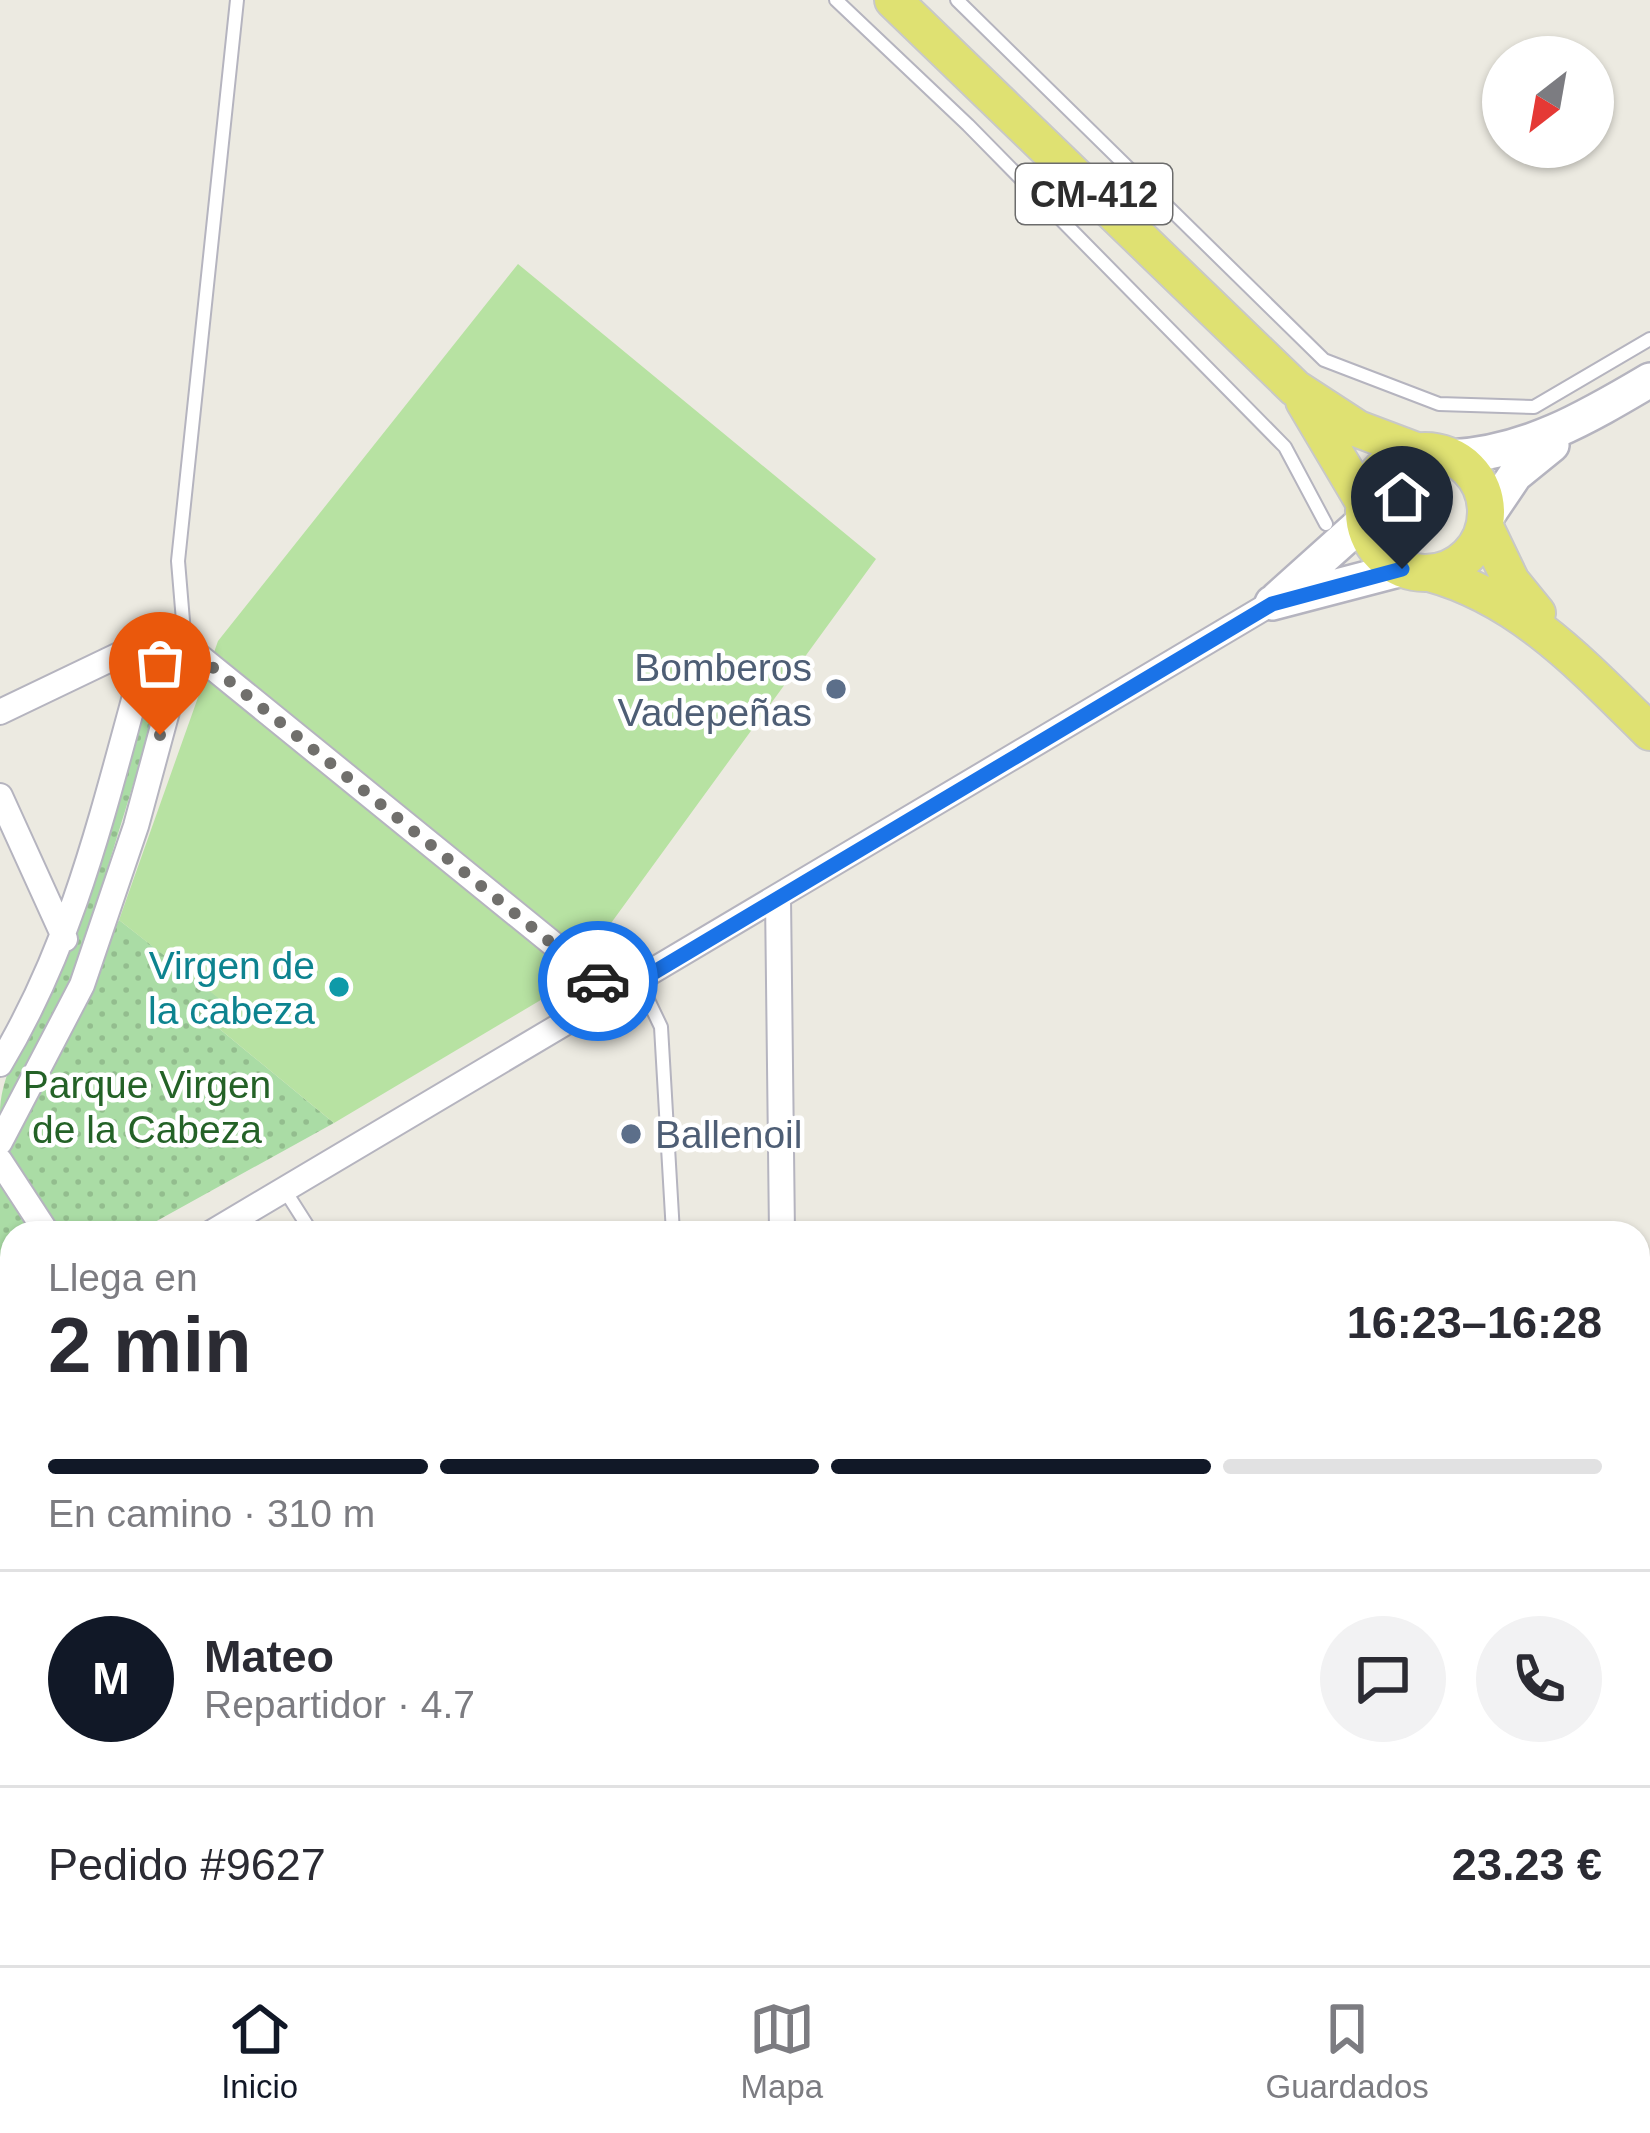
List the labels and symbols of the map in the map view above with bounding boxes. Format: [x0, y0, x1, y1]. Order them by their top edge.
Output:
north arrow [1482, 36, 1614, 168]
road number: CM-412 [1016, 164, 1172, 224]
pin [1351, 446, 1453, 569]
pin [109, 612, 211, 735]
place label: Bomberos Vadepeñas [618, 646, 812, 734]
marker: Bomberos Vadepeñas [823, 676, 849, 702]
courier [538, 921, 658, 1041]
place label: Virgen de la cabeza [148, 944, 315, 1032]
marker: Virgen de la cabeza [326, 974, 352, 1000]
park label: Parque Virgen de la Cabeza [23, 1063, 271, 1151]
place label: Ballenoil [655, 1113, 802, 1156]
marker: Ballenoil [618, 1121, 644, 1147]

